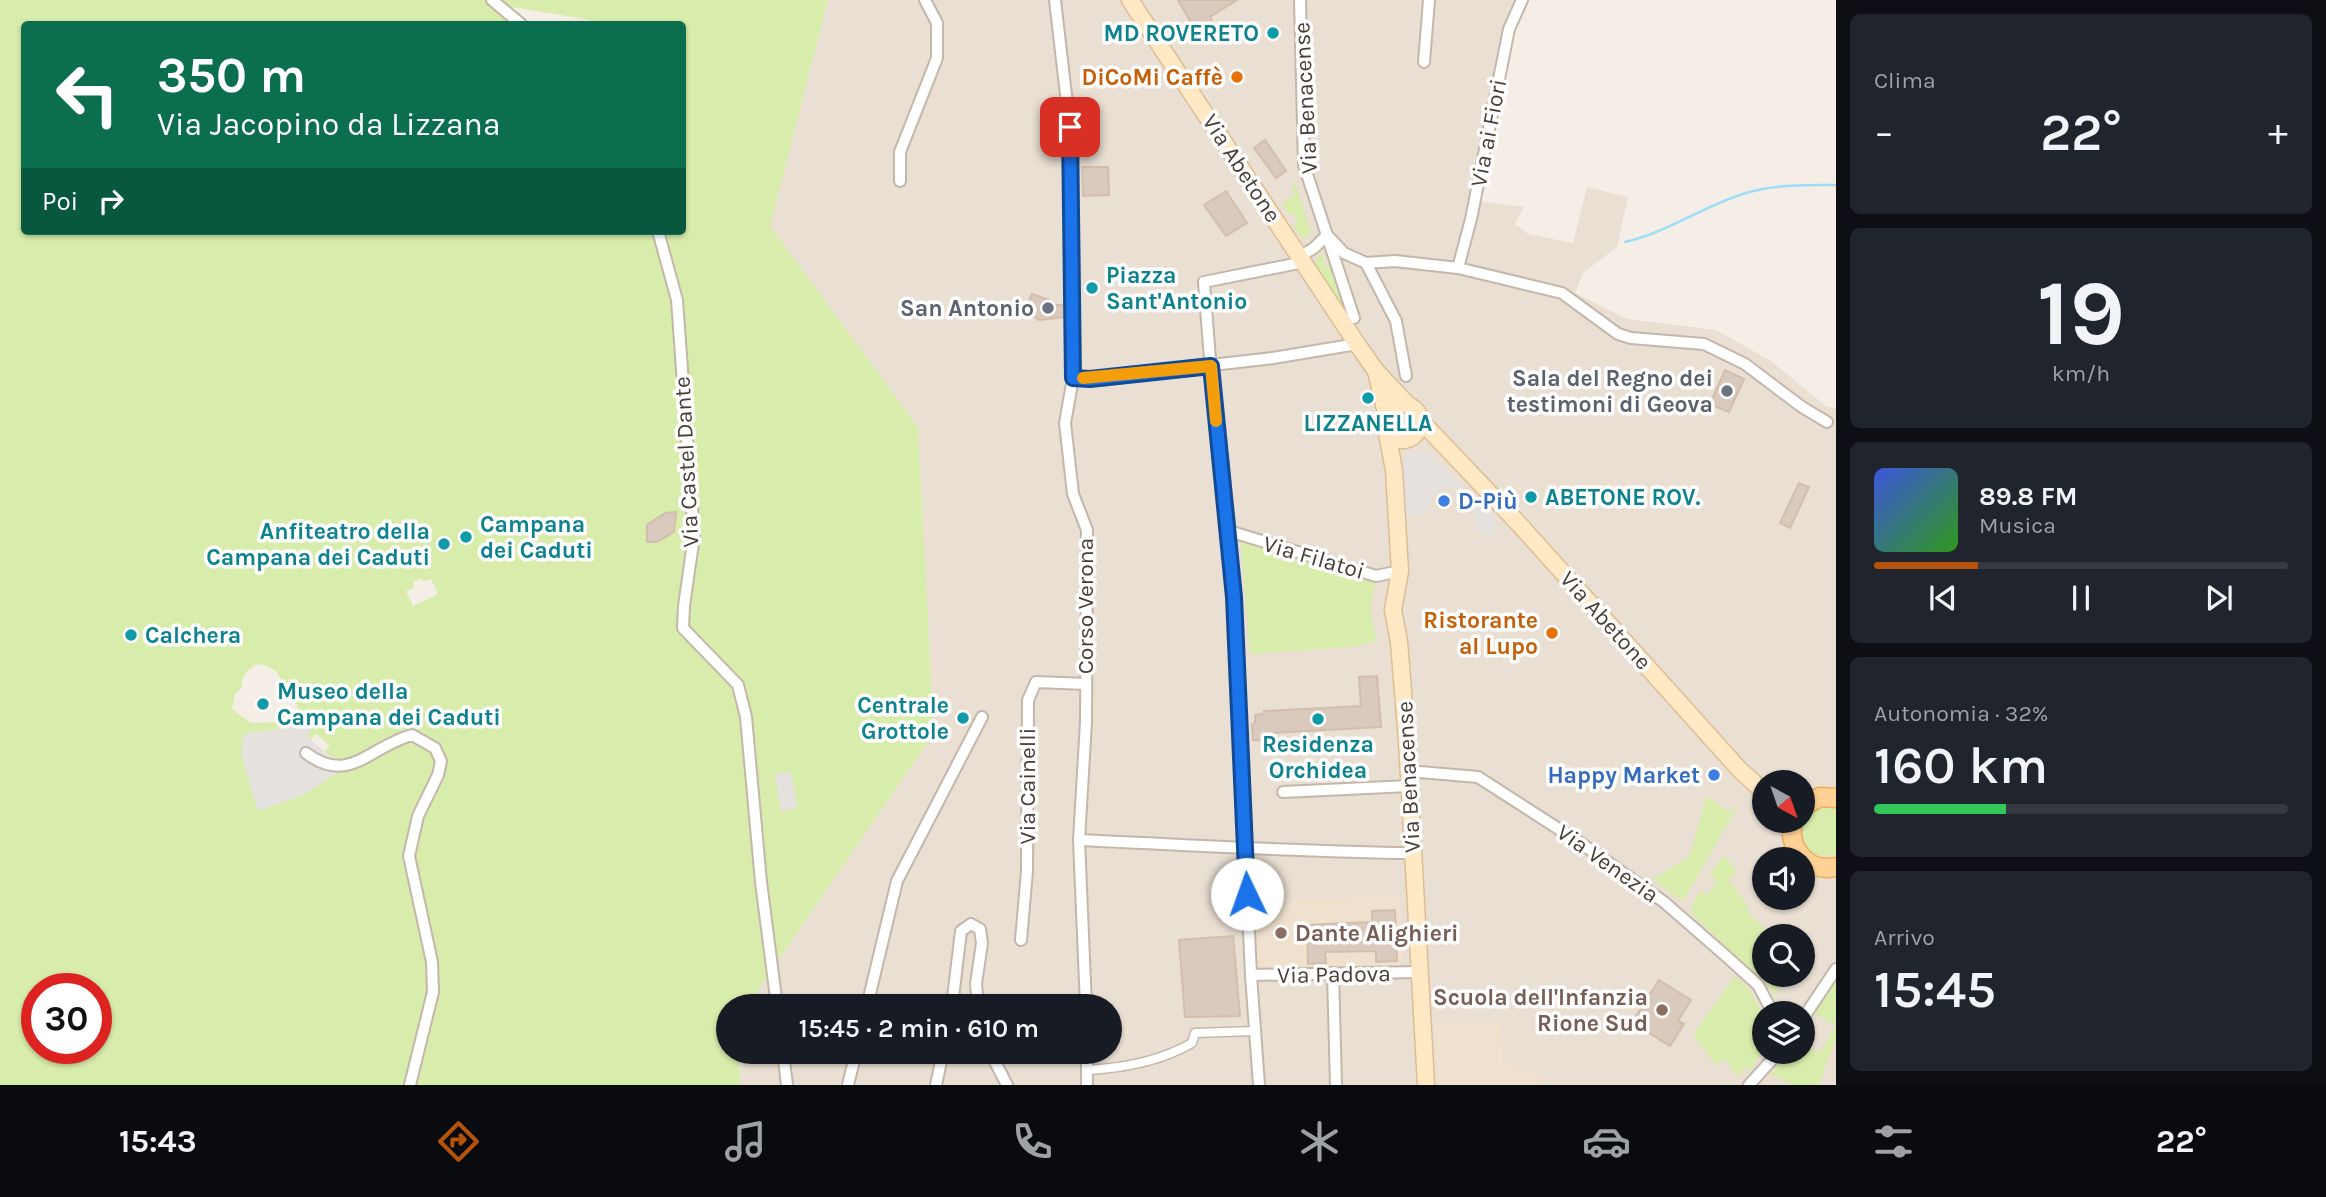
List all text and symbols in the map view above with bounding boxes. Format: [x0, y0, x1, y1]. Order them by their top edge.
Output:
place label: MD ROVERETO [1104, 20, 1259, 47]
street label: Via Benacense [1288, 21, 1323, 175]
marker: MD ROVERETO [1265, 25, 1281, 41]
text: 350 m [157, 47, 306, 104]
icon: left [42, 49, 133, 140]
place label: DiCoMi Caffè [1081, 64, 1223, 91]
text: Clima [1874, 67, 1936, 94]
marker: DiCoMi Caffè [1229, 69, 1245, 85]
street label: Via ai Fiori [1465, 77, 1512, 189]
pin [1040, 97, 1100, 157]
text: 22° [2040, 102, 2122, 163]
text: Via Jacopino da Lizzana [157, 106, 501, 143]
icon: arrive [1051, 108, 1089, 146]
street label: Via Abetone [1197, 109, 1287, 227]
text: − [1874, 110, 1894, 155]
text: + [2268, 110, 2288, 155]
icon: right [92, 182, 130, 220]
text: Poi [42, 186, 78, 217]
text: 19 [2037, 261, 2125, 367]
place label: Piazza Sant'Antonio [1106, 262, 1247, 315]
marker: Piazza Sant'Antonio [1084, 280, 1100, 296]
place label: San Antonio [900, 295, 1034, 322]
marker: San Antonio [1040, 300, 1056, 316]
text: km/h [2052, 360, 2110, 387]
place label: Sala del Regno dei testimoni di Geova [1507, 365, 1713, 418]
street label: Via Castel Dante [669, 376, 704, 548]
marker: Sala del Regno dei testimoni di Geova [1719, 383, 1735, 399]
marker: LIZZANELLA [1360, 390, 1376, 406]
place label: LIZZANELLA [1304, 410, 1432, 437]
text: 89.8 FM [1979, 481, 2078, 512]
place label: ABETONE ROV. [1545, 484, 1700, 511]
place label: D-Più [1458, 488, 1518, 515]
marker: ABETONE ROV. [1523, 489, 1539, 505]
marker: D-Più [1436, 493, 1452, 509]
place label: Campana dei Caduti [480, 511, 593, 564]
text: Musica [1979, 512, 2056, 539]
place label: Anfiteatro della Campana dei Caduti [206, 518, 430, 571]
marker: Campana dei Caduti [458, 529, 474, 545]
street label: Via Filatoi [1260, 530, 1368, 585]
marker: Anfiteatro della Campana dei Caduti [436, 536, 452, 552]
street label: Corso Verona [1072, 538, 1099, 674]
street label: Via Abetone [1554, 565, 1657, 675]
icon: previous [1924, 579, 1962, 617]
icon: pause [2062, 579, 2100, 617]
icon: next [2200, 579, 2238, 617]
place label: Ristorante al Lupo [1423, 607, 1538, 660]
place label: Calchera [145, 622, 241, 649]
marker: Ristorante al Lupo [1544, 625, 1560, 641]
marker: Calchera [123, 627, 139, 643]
place label: Museo della Campana dei Caduti [277, 678, 501, 731]
place label: Centrale Grottole [857, 692, 949, 745]
marker: Museo della Campana dei Caduti [255, 696, 271, 712]
street label: Via Benacense [1391, 700, 1426, 854]
text: Autonomia · 32% [1874, 700, 2048, 727]
marker: Centrale Grottole [955, 710, 971, 726]
marker: Residenza Orchidea [1310, 711, 1326, 727]
street label: Via Cainelli [1014, 728, 1041, 844]
place label: Residenza Orchidea [1262, 731, 1374, 784]
text: 160 km [1874, 735, 2048, 796]
place label: Happy Market [1547, 762, 1700, 789]
marker: Happy Market [1706, 767, 1722, 783]
north arrow [1752, 770, 1815, 833]
map controls [1752, 770, 1815, 1064]
street label: Via Venezia [1552, 818, 1664, 908]
button: sound [1752, 847, 1815, 910]
position arrow [1210, 857, 1284, 931]
place label: Dante Alighieri [1295, 920, 1459, 947]
button: search [1752, 924, 1815, 987]
text: Arrivo [1874, 924, 1935, 951]
marker: Dante Alighieri [1273, 925, 1289, 941]
text: 15:45 [1874, 959, 1996, 1020]
street label: Via Padova [1277, 960, 1391, 989]
speed limit sign: 30 [21, 973, 112, 1064]
place label: Scuola dell'Infanzia Rione Sud [1433, 984, 1648, 1037]
button: layers [1752, 1001, 1815, 1064]
marker: Scuola dell'Infanzia Rione Sud [1654, 1002, 1670, 1018]
text: 15:45 · 2 min · 610 m [799, 1013, 1039, 1044]
icon: directions [434, 1117, 483, 1166]
icon: music [721, 1117, 770, 1166]
icon: phone [1008, 1117, 1057, 1166]
icon: climate [1295, 1117, 1344, 1166]
icon: car [1582, 1117, 1631, 1166]
icon: filters [1869, 1117, 1918, 1166]
text: 15:43 [119, 1123, 197, 1160]
text: 22° [2156, 1123, 2207, 1160]

